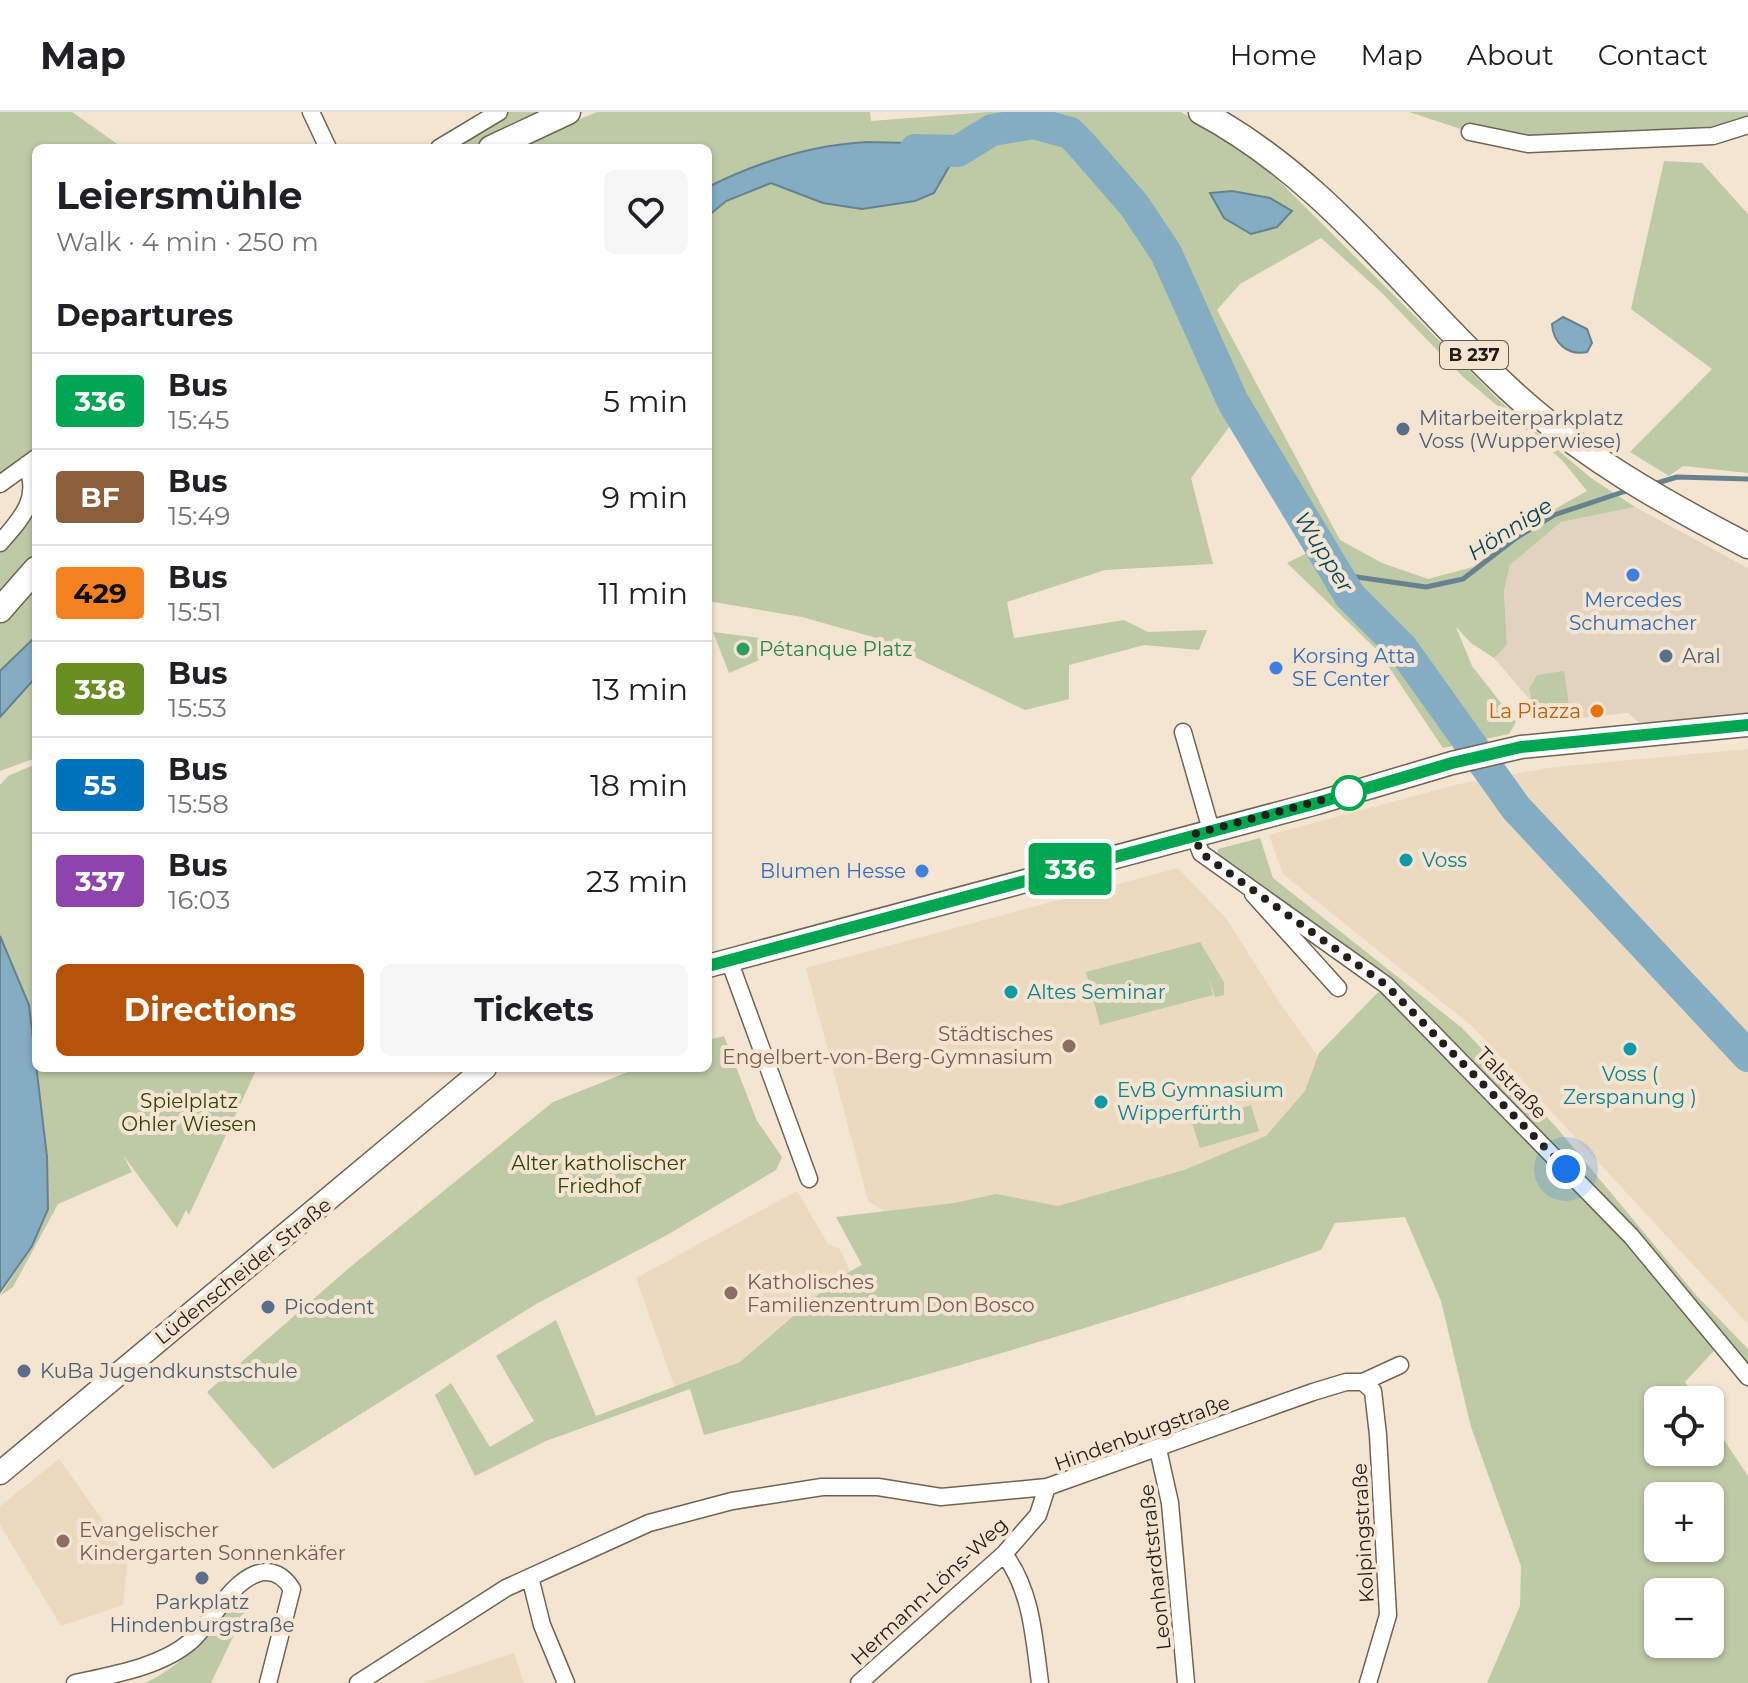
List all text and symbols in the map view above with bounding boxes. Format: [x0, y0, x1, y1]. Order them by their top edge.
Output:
text: Map [40, 32, 126, 79]
text: Home [1230, 38, 1317, 72]
text: Map [1361, 38, 1423, 72]
text: About [1467, 38, 1554, 72]
text: Contact [1598, 38, 1708, 72]
button: heart [604, 170, 688, 254]
text: Leiersmühle [56, 172, 302, 219]
text: Walk · 4 min · 250 m [56, 226, 319, 258]
text: Departures [56, 297, 233, 334]
road number: B 237 [1440, 341, 1508, 369]
text: Bus [168, 367, 228, 404]
text: 5 min [603, 383, 688, 420]
text: 336 [75, 384, 125, 418]
text: 15:45 [168, 404, 229, 436]
place label: Mitarbeiterparkplatz Voss (Wupperwiese) [1419, 406, 1623, 453]
marker: Mitarbeiterparkplatz Voss (Wupperwiese) [1394, 420, 1412, 438]
text: Bus [168, 463, 228, 500]
text: 9 min [602, 479, 688, 516]
text: BF [80, 480, 120, 514]
water label: Hönnige [1463, 492, 1557, 566]
text: 15:49 [168, 500, 230, 532]
water label: Wupper [1289, 507, 1360, 598]
text: Bus [168, 559, 228, 596]
marker: Mercedes Schumacher [1624, 566, 1642, 584]
text: 11 min [598, 575, 688, 612]
text: 429 [73, 576, 127, 610]
place label: Mercedes Schumacher [1569, 588, 1697, 635]
text: 15:51 [168, 596, 222, 628]
place label: Pétanque Platz [759, 637, 912, 661]
marker: Pétanque Platz [734, 640, 752, 658]
place label: Korsing Atta SE Center [1292, 644, 1415, 691]
place label: Aral [1682, 644, 1721, 668]
marker: Aral [1657, 647, 1675, 665]
text: Bus [168, 655, 228, 692]
marker: Korsing Atta SE Center [1267, 659, 1285, 677]
text: 13 min [592, 671, 688, 708]
text: 338 [74, 672, 126, 706]
text: 15:53 [168, 692, 227, 724]
place label: La Piazza [1488, 699, 1581, 723]
marker: La Piazza [1588, 702, 1606, 720]
text: Bus [168, 751, 228, 788]
text: 18 min [590, 767, 688, 804]
text: 55 [83, 768, 117, 802]
unlabelled marker [1332, 776, 1366, 810]
text: 15:58 [168, 788, 229, 820]
line badge: 336 [1024, 843, 1116, 895]
text: Bus [168, 847, 228, 884]
place label: Voss [1422, 848, 1467, 872]
marker: Voss [1397, 851, 1415, 869]
text: 336 [1045, 852, 1095, 886]
place label: Blumen Hesse [760, 859, 906, 883]
marker: Blumen Hesse [913, 862, 931, 880]
text: 23 min [586, 863, 688, 900]
text: 337 [75, 864, 125, 898]
text: 16:03 [168, 884, 230, 916]
button: Directions [56, 964, 364, 1056]
button: Tickets [380, 964, 688, 1056]
place label: Altes Seminar [1027, 980, 1166, 1004]
marker: Altes Seminar [1002, 983, 1020, 1001]
place label: Städtisches Engelbert-von-Berg-Gymnasium [722, 1022, 1053, 1069]
marker: Städtisches Engelbert-von-Berg-Gymnasium [1060, 1037, 1078, 1055]
marker: Voss ( Zerspanung ) [1621, 1040, 1639, 1058]
street label: Talstraße [1472, 1042, 1552, 1124]
place label: Voss ( Zerspanung ) [1563, 1062, 1697, 1109]
place label: EvB Gymnasium Wipperfürth [1117, 1078, 1284, 1125]
park label: Spielplatz Ohler Wiesen [121, 1089, 257, 1136]
marker: EvB Gymnasium Wipperfürth [1092, 1093, 1110, 1111]
your location [1546, 1149, 1586, 1189]
park label: Alter katholischer Friedhof [511, 1151, 687, 1198]
street label: Lüdenscheider Straße [150, 1192, 336, 1350]
place label: Katholisches Familienzentrum Don Bosco [747, 1270, 1035, 1317]
marker: Katholisches Familienzentrum Don Bosco [722, 1284, 740, 1302]
place label: Picodent [284, 1295, 375, 1319]
marker: Picodent [259, 1298, 277, 1316]
place label: KuBa Jugendkunstschule [40, 1359, 298, 1383]
marker: KuBa Jugendkunstschule [15, 1362, 33, 1380]
map controls [1644, 1386, 1724, 1658]
button: locate [1644, 1386, 1724, 1466]
street label: Hindenburgstraße [1051, 1390, 1233, 1476]
street label: Kolpingstraße [1347, 1462, 1379, 1604]
button: + [1644, 1482, 1724, 1562]
street label: Leonhardtstraße [1134, 1483, 1176, 1651]
street label: Hermann-Löns-Weg [846, 1512, 1012, 1670]
place label: Evangelischer Kindergarten Sonnenkäfer [79, 1518, 346, 1565]
marker: Evangelischer Kindergarten Sonnenkäfer [54, 1532, 72, 1550]
marker: Parkplatz Hindenburgstraße [193, 1569, 211, 1587]
button: − [1644, 1578, 1724, 1658]
place label: Parkplatz Hindenburgstraße [109, 1590, 295, 1637]

